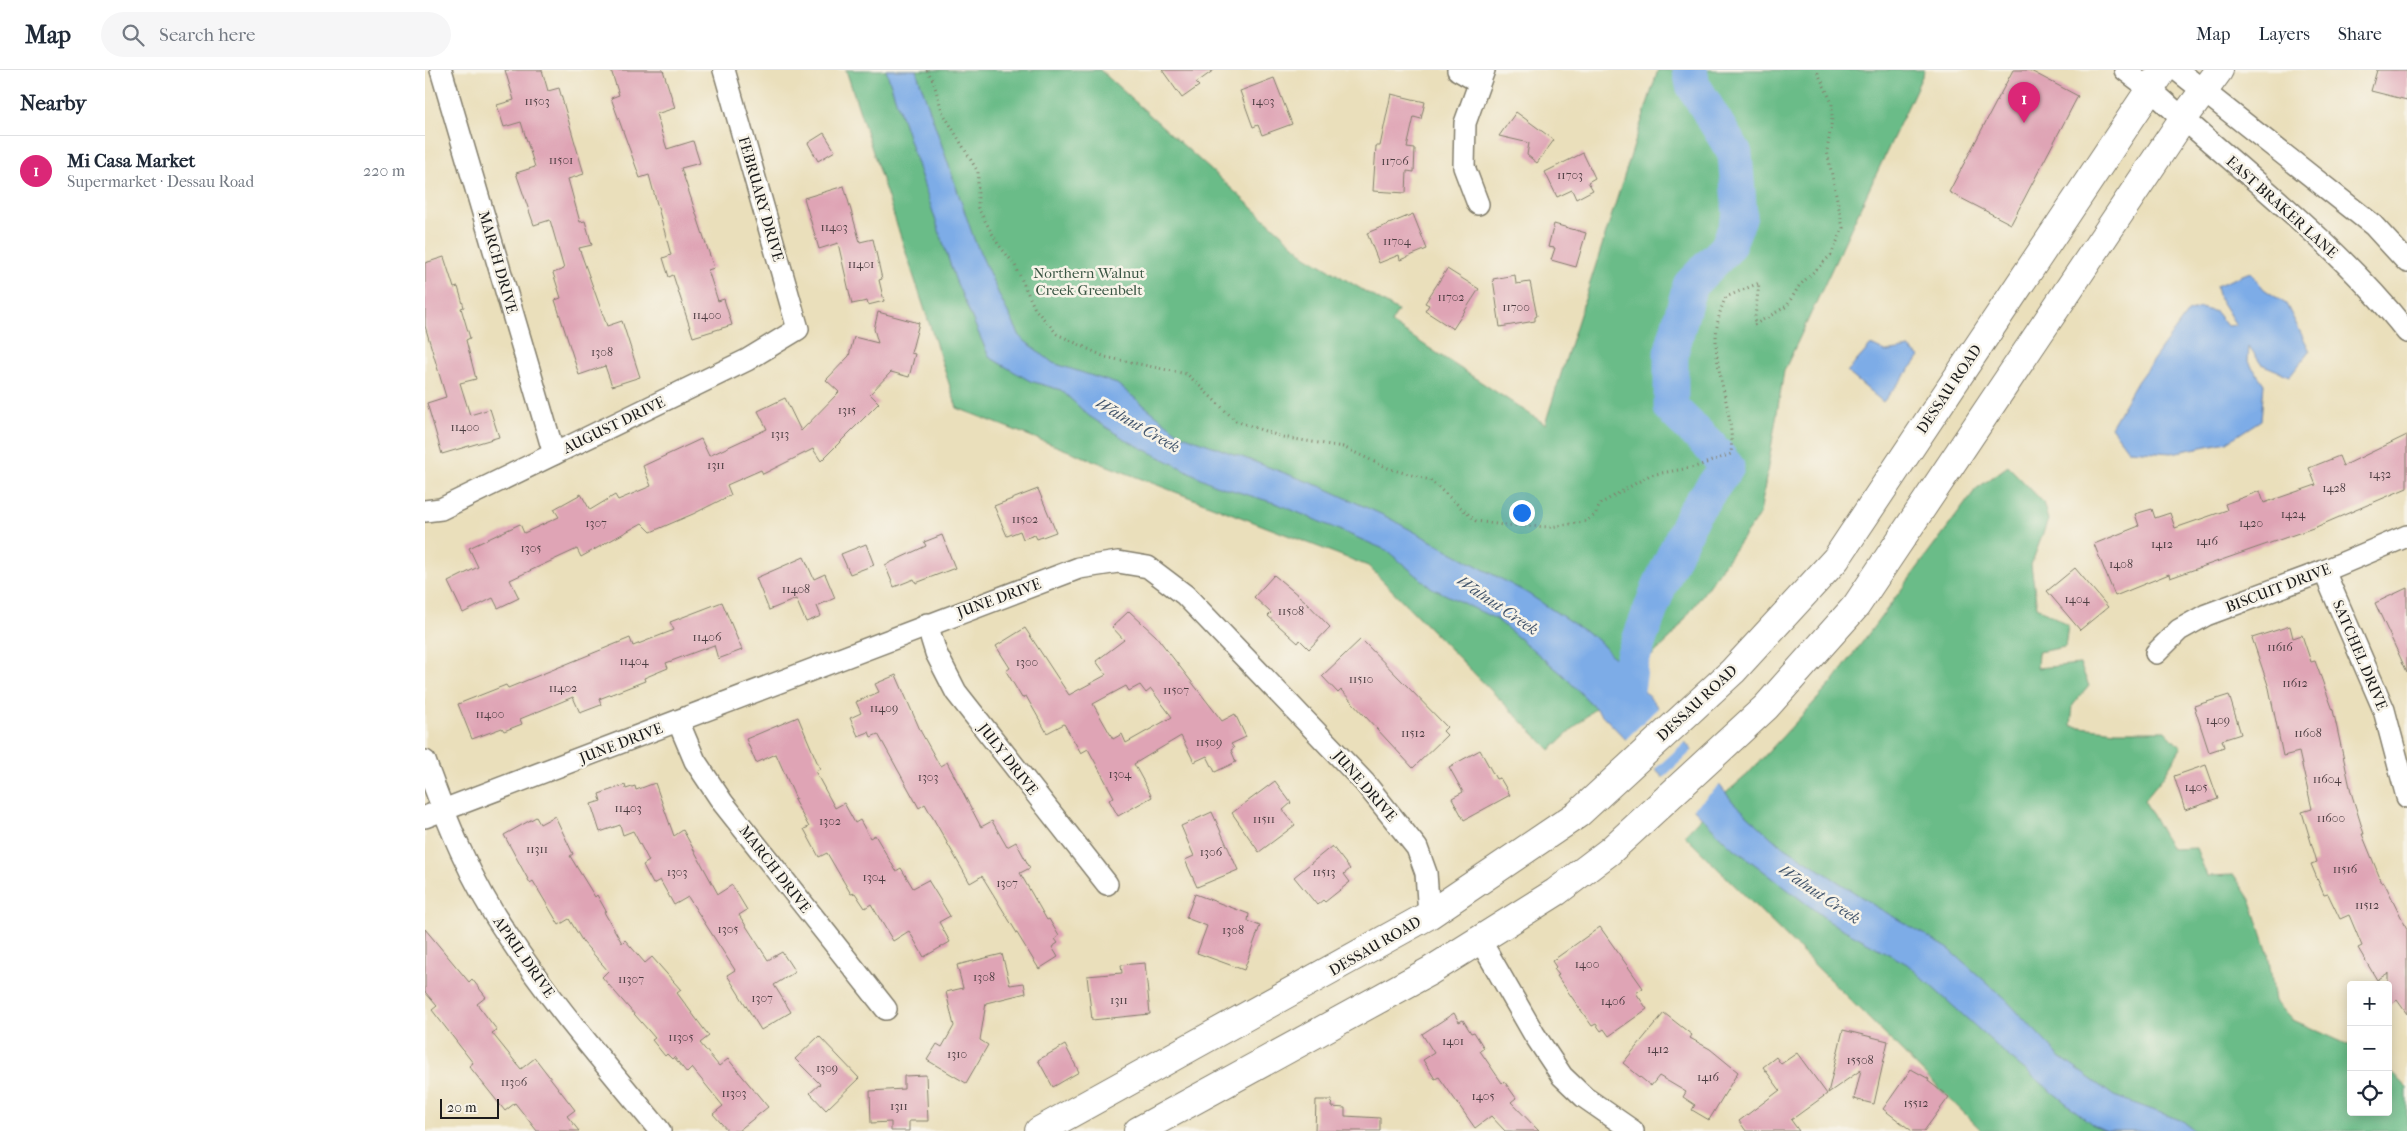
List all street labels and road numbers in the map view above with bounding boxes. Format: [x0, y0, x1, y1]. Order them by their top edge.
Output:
street label: FEBRUARY DRIVE [735, 134, 787, 264]
street label: EAST BRAKER LANE [2222, 152, 2342, 262]
street label: MARCH DRIVE [475, 209, 521, 315]
street label: DESSAU ROAD [1913, 341, 1985, 437]
street label: AUGUST DRIVE [559, 393, 668, 458]
street label: BISCUIT DRIVE [2223, 560, 2333, 616]
street label: JUNE DRIVE [954, 574, 1043, 622]
street label: SATCHEL DRIVE [2329, 597, 2391, 713]
street label: DESSAU ROAD [1653, 661, 1741, 745]
street label: JUNE DRIVE [576, 719, 665, 768]
street label: JULY DRIVE [974, 719, 1042, 798]
street label: JUNE DRIVE [1329, 746, 1401, 825]
street label: MARCH DRIVE [735, 822, 815, 916]
street label: APRIL DRIVE [489, 912, 559, 1001]
street label: DESSAU ROAD [1326, 912, 1424, 980]

